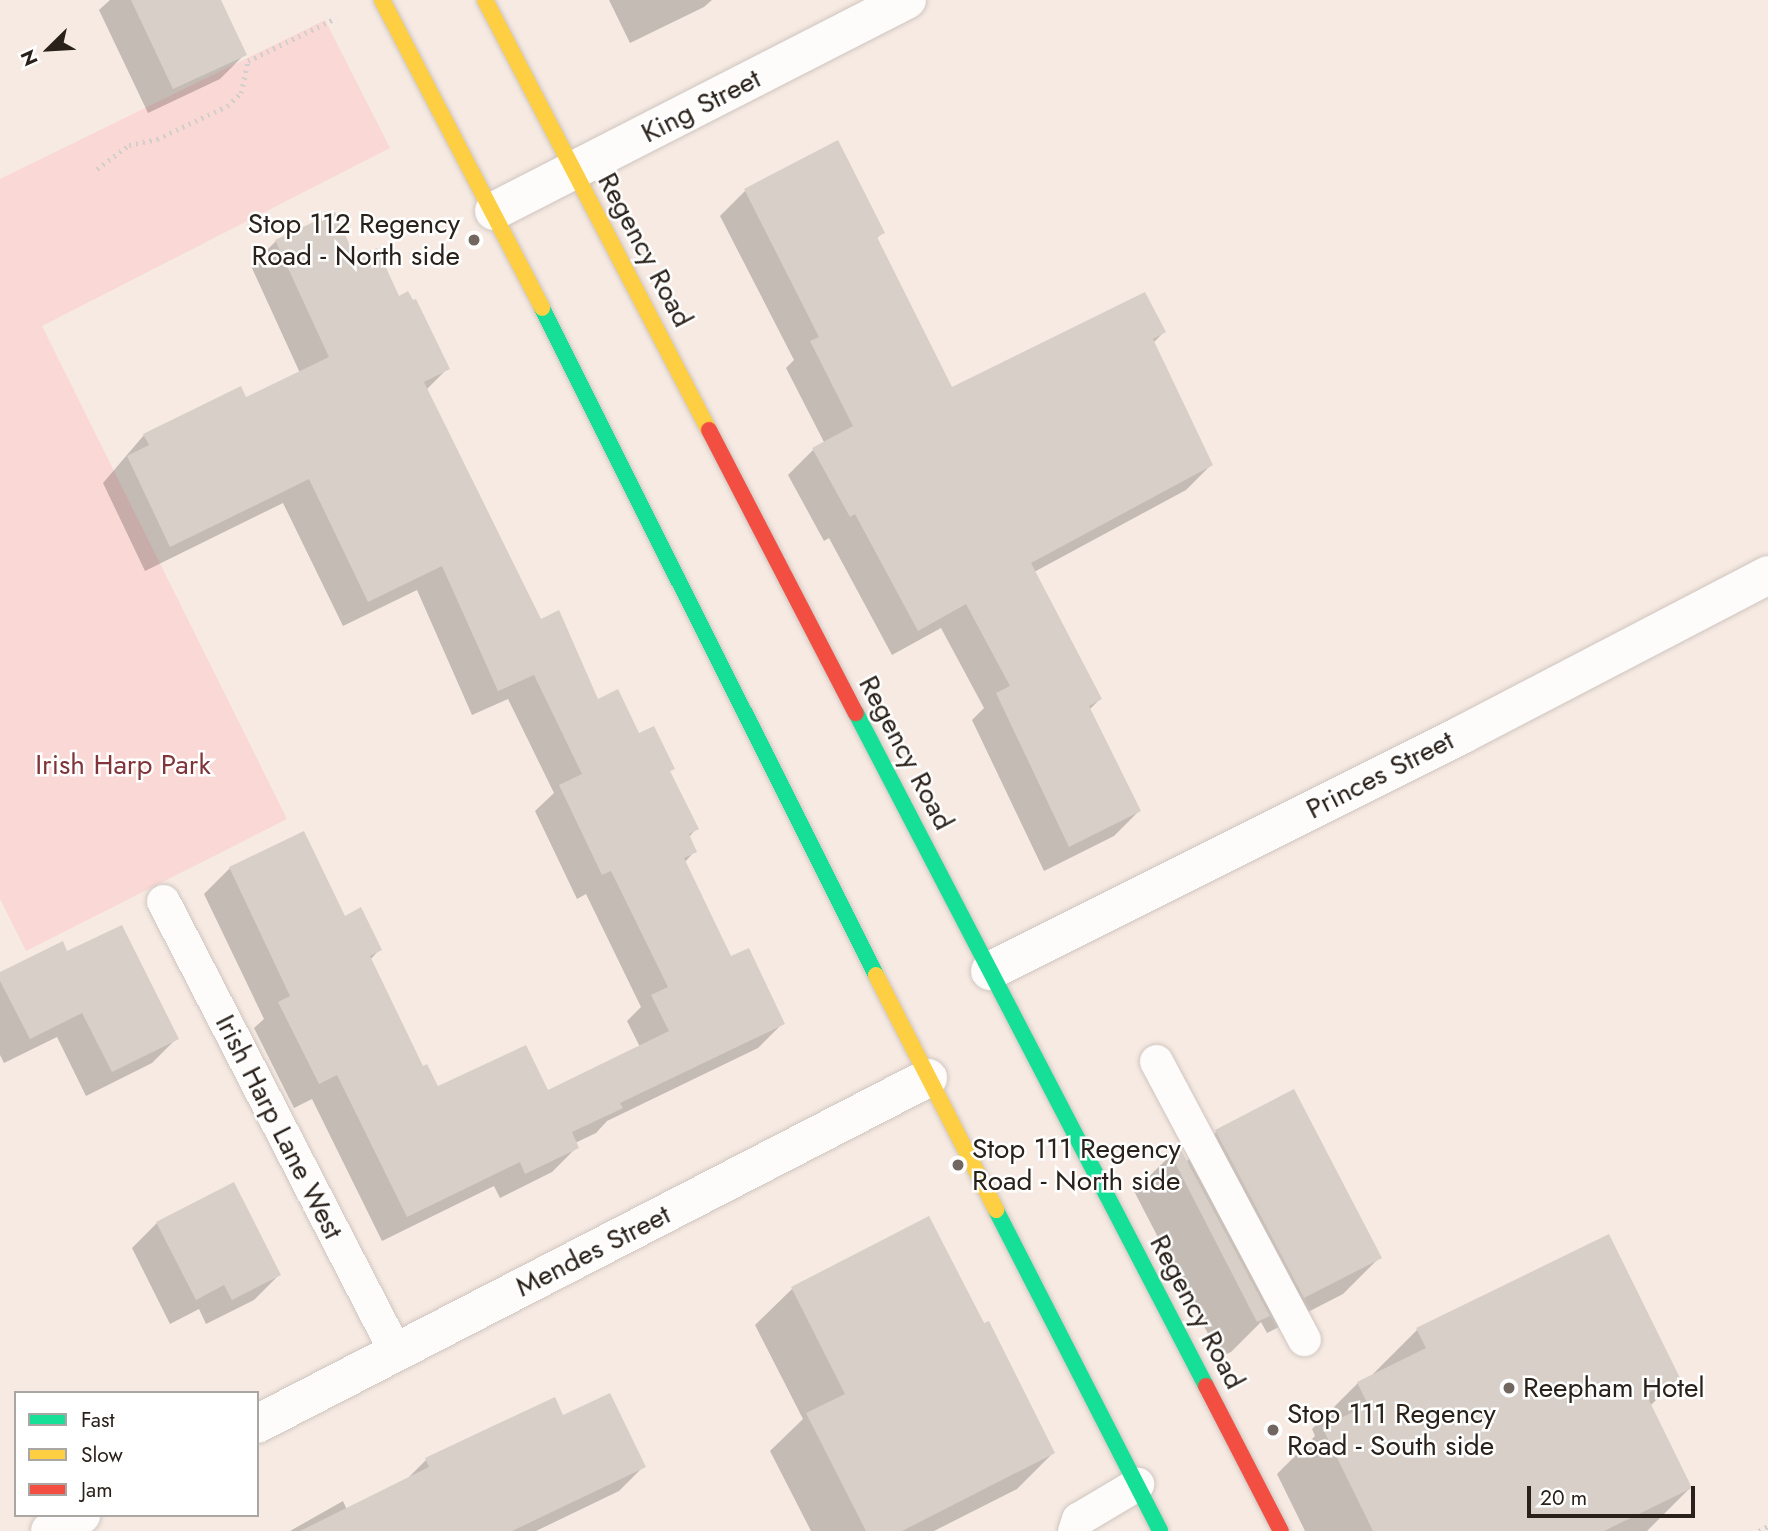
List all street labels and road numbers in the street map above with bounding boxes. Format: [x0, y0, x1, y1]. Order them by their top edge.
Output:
street label: King Street [636, 62, 766, 150]
street label: Regency Road [590, 167, 700, 333]
street label: Regency Road [851, 670, 961, 836]
street label: Princes Street [1301, 724, 1459, 826]
street label: Irish Harp Lane West [208, 1009, 350, 1245]
street label: Mendes Street [510, 1198, 676, 1304]
street label: Regency Road [1142, 1229, 1252, 1395]

